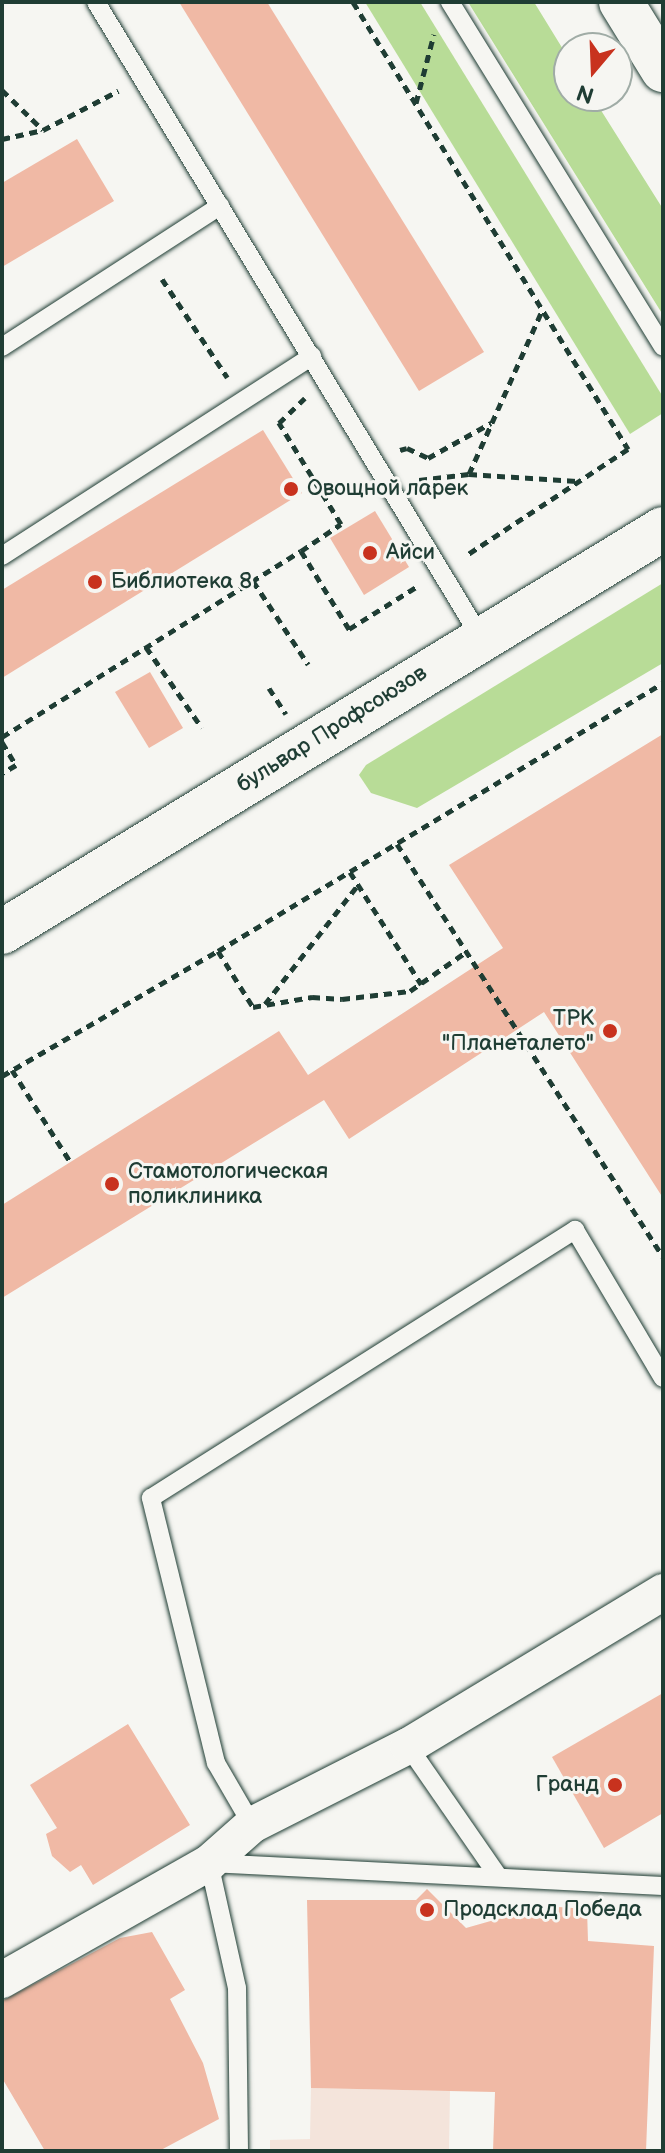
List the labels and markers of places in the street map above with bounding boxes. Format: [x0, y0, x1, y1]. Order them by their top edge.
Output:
place label: Овощной ларек [307, 476, 468, 502]
marker: Овощной ларек [282, 480, 300, 498]
place label: Айси [386, 540, 435, 566]
marker: Айси [361, 544, 379, 562]
place label: Библиотека 8 [111, 569, 252, 595]
marker: Библиотека 8 [86, 573, 104, 591]
place label: ТРК "Планеталето" [442, 1005, 594, 1056]
marker: ТРК "Планеталето" [601, 1022, 619, 1040]
place label: Стамотологическая поликлиника [128, 1158, 328, 1210]
marker: Стамотологическая поликлиника [103, 1175, 121, 1193]
place label: Гранд [536, 1772, 599, 1798]
marker: Гранд [606, 1776, 624, 1794]
place label: Продсклад Победа [443, 1897, 642, 1923]
marker: Продсклад Победа [418, 1901, 436, 1919]

